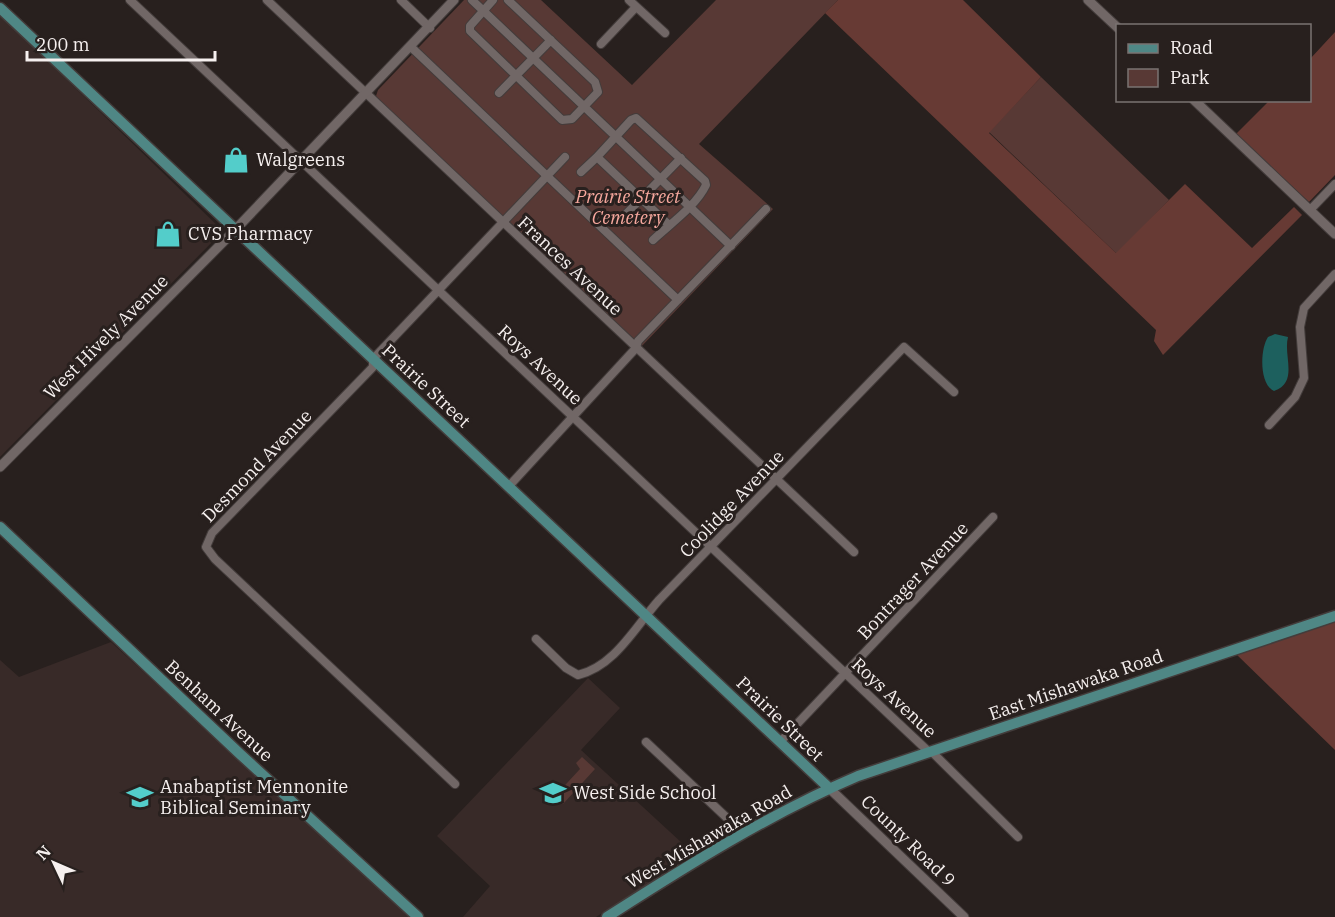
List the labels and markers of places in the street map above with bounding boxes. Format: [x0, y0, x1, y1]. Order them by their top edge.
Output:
shop icon: Walgreens [221, 145, 251, 175]
place label: Walgreens [256, 148, 345, 171]
shop icon: CVS Pharmacy [153, 219, 183, 249]
place label: CVS Pharmacy [188, 222, 313, 245]
place label: Anabaptist Mennonite Biblical Seminary [160, 775, 348, 819]
school or university icon: West Side School [538, 778, 568, 808]
place label: West Side School [573, 781, 716, 804]
school or university icon: Anabaptist Mennonite Biblical Seminary [125, 782, 155, 812]

